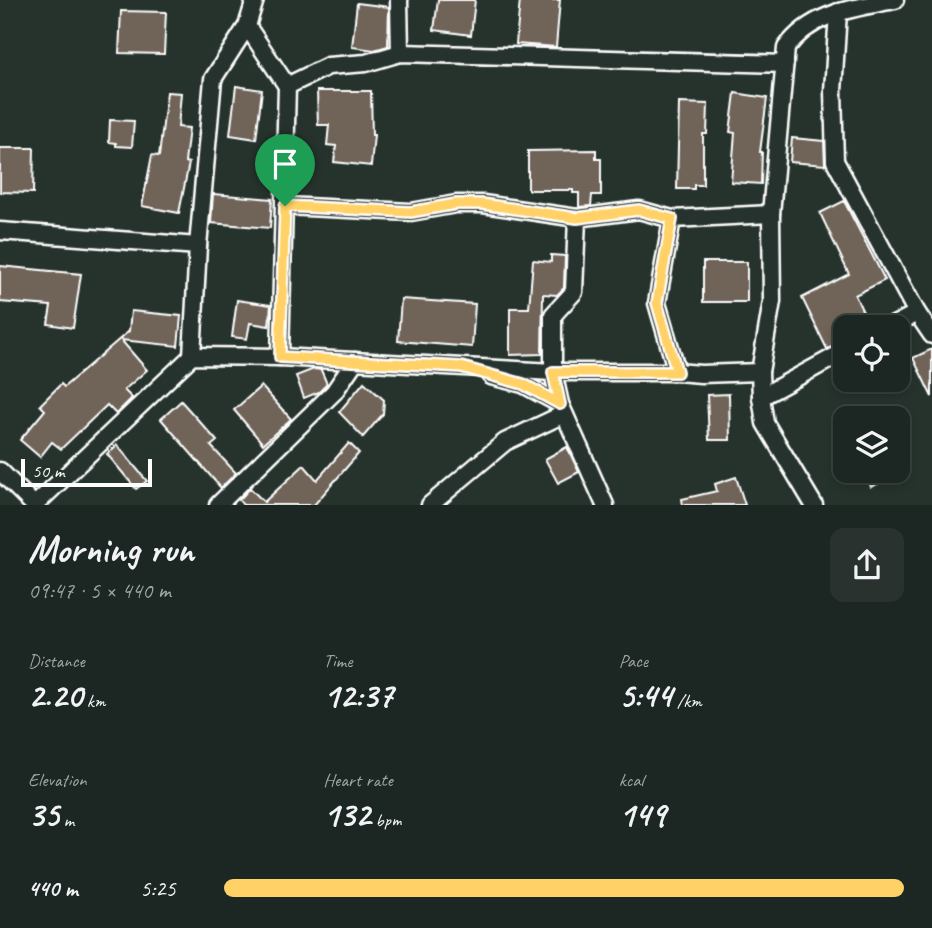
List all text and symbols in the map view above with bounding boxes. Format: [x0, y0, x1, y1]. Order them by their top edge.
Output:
pin [255, 134, 315, 206]
icon: arrive [266, 145, 304, 183]
map controls [833, 315, 910, 483]
button: locate [833, 315, 910, 392]
button: layers [833, 406, 910, 483]
scale bar [21, 456, 152, 487]
text: 50 m [32, 459, 64, 483]
text: Morning run [28, 526, 194, 573]
button: share [830, 528, 904, 602]
text: 09:47 · 5 × 440 m [28, 576, 171, 605]
text: Distance [28, 649, 85, 673]
text: Time [323, 649, 352, 673]
text: Pace [619, 649, 648, 673]
text: 2.20 [28, 673, 82, 718]
text: 12:37 [323, 673, 393, 718]
text: 5:44 [619, 673, 672, 718]
text: km [82, 689, 105, 713]
text: /km [672, 689, 702, 713]
text: Elevation [28, 768, 86, 792]
text: Heart rate [323, 768, 393, 792]
text: kcal [619, 768, 644, 792]
text: 35 [28, 792, 59, 837]
text: 132 [323, 792, 371, 837]
text: 149 [619, 792, 666, 837]
text: m [59, 808, 74, 832]
text: bpm [371, 808, 401, 832]
text: 440 m [28, 874, 78, 903]
text: 5:25 [140, 874, 176, 903]

